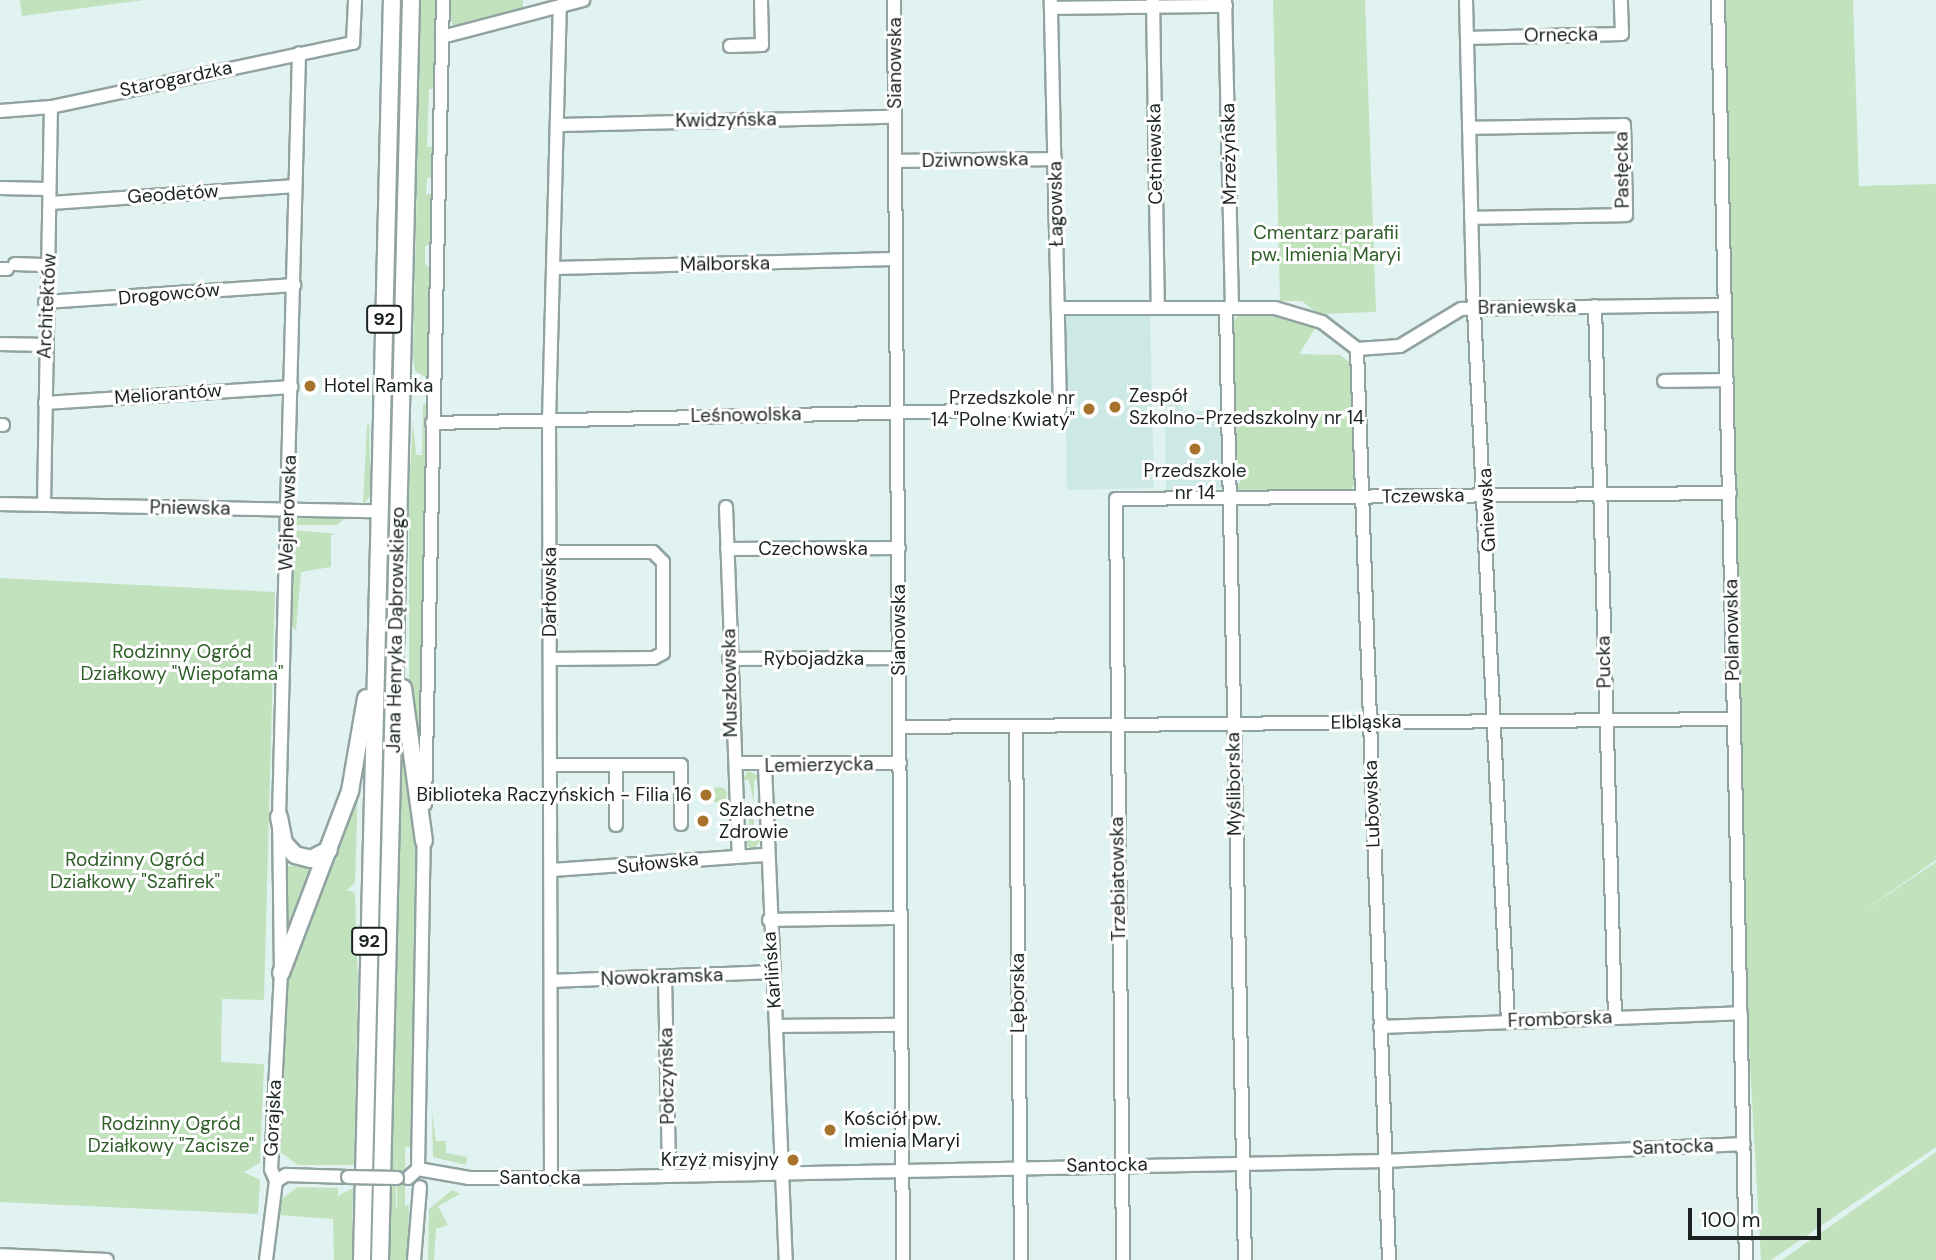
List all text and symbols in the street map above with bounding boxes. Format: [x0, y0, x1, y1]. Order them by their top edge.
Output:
street label: Sianowska [884, 17, 906, 109]
street label: Ornecka [1524, 23, 1598, 47]
street label: Starogardzka [118, 56, 234, 102]
street label: Cetniewska [1143, 103, 1167, 205]
street label: Mrzeżyńska [1217, 103, 1241, 205]
street label: Kwidzyńska [675, 108, 777, 132]
street label: Pasłęcka [1610, 131, 1634, 209]
street label: Dziwnowska [922, 148, 1028, 172]
street label: Łagowska [1044, 161, 1068, 247]
street label: Geodetów [127, 179, 219, 209]
park label: Cmentarz parafii pw. Imienia Maryi [1251, 222, 1401, 266]
street label: Malborska [680, 252, 770, 276]
street label: Architektów [33, 253, 61, 359]
street label: Drogowców [117, 278, 221, 310]
street label: Braniewska [1478, 295, 1576, 319]
road number: 92 [365, 304, 403, 334]
place label: Hotel Ramka [324, 375, 433, 397]
marker: Hotel Ramka [302, 378, 318, 394]
street label: Meliorantów [113, 379, 223, 409]
place label: Zespół Szkolno-Przedszkolny nr 14 [1129, 385, 1364, 429]
place label: Przedszkole nr 14 "Polne Kwiaty" [931, 387, 1075, 431]
marker: Zespół Szkolno-Przedszkolny nr 14 [1107, 399, 1123, 415]
marker: Przedszkole nr 14 "Polne Kwiaty" [1081, 401, 1097, 417]
street label: Leśnowolska [690, 403, 802, 427]
marker: Przedszkole nr 14 [1187, 441, 1203, 457]
street label: Wejherowska [275, 455, 301, 571]
place label: Przedszkole nr 14 [1144, 460, 1246, 504]
street label: Gniewska [1473, 467, 1501, 553]
street label: Tczewska [1381, 484, 1465, 508]
street label: Pniewska [149, 496, 231, 520]
street label: Jana Henryka Dąbrowskiego [382, 507, 410, 753]
street label: Czechowska [758, 538, 868, 560]
street label: Darłowska [539, 547, 561, 637]
street label: Polanowska [1720, 579, 1744, 681]
street label: Sianowska [888, 584, 910, 676]
street label: Muszkowska [718, 628, 742, 738]
street label: Pucka [1592, 635, 1616, 689]
park label: Rodzinny Ogród Działkowy "Wiepofama" [81, 641, 283, 685]
street label: Rybojadzka [764, 648, 864, 670]
street label: Elbląska [1330, 710, 1402, 734]
street label: Myśliborska [1222, 732, 1246, 836]
street label: Lemierzycka [764, 753, 874, 777]
street label: Lubowska [1359, 760, 1385, 848]
place label: Biblioteka Raczyńskich - Filia 16 [417, 784, 692, 806]
marker: Biblioteka Raczyńskich - Filia 16 [698, 787, 714, 803]
place label: Szlachetne Zdrowie [719, 799, 815, 843]
marker: Szlachetne Zdrowie [693, 811, 713, 831]
street label: Trzebiatowska [1106, 817, 1130, 941]
street label: Sułowska [616, 847, 700, 879]
park label: Rodzinny Ogród Działkowy "Szafirek" [50, 849, 220, 893]
road number: 92 [350, 926, 388, 956]
street label: Karlińska [758, 931, 786, 1009]
street label: Lęborska [1007, 953, 1029, 1033]
street label: Nowokramska [600, 963, 724, 991]
street label: Fromborska [1507, 1006, 1613, 1032]
street label: Połczyńska [655, 1027, 679, 1125]
street label: Gorajska [260, 1079, 286, 1157]
place label: Kościół pw. Imienia Maryi [844, 1108, 960, 1152]
park label: Rodzinny Ogród Działkowy "Zacisze" [88, 1113, 254, 1157]
marker: Kościół pw. Imienia Maryi [822, 1122, 838, 1138]
street label: Santocka [1632, 1134, 1714, 1160]
place label: Krzyż misyjny [661, 1149, 779, 1171]
marker: Krzyż misyjny [785, 1152, 801, 1168]
street label: Santocka [1066, 1153, 1148, 1177]
street label: Santocka [499, 1167, 581, 1189]
scale bar [1691, 1194, 1824, 1238]
text: 100 m [1701, 1206, 1761, 1234]

